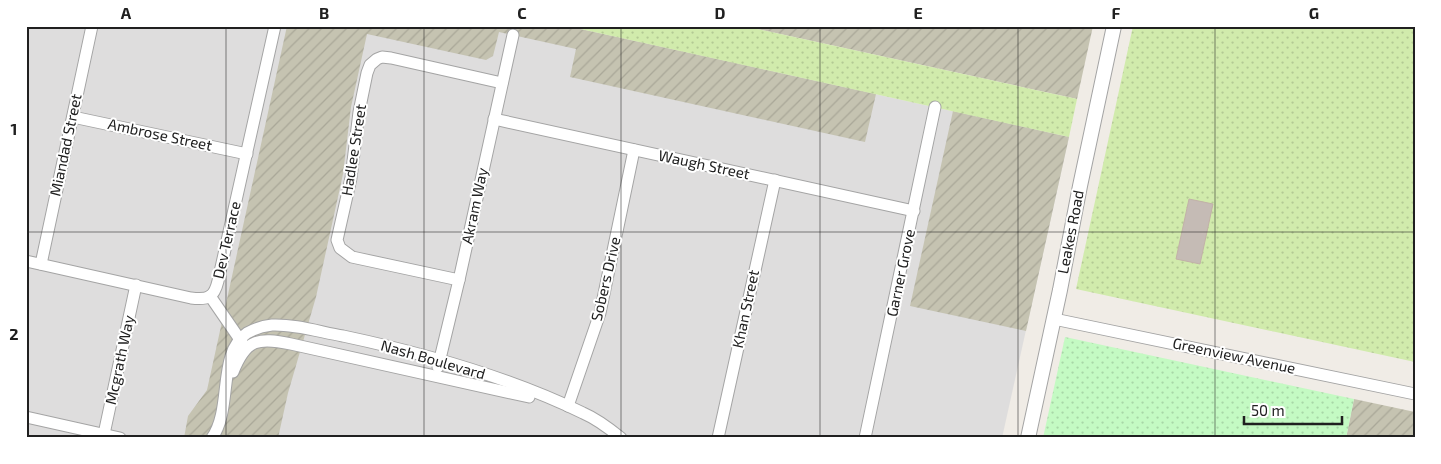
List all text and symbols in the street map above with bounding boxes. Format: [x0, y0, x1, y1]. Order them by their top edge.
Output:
text: A [121, 3, 132, 22]
text: B [319, 3, 329, 22]
text: C [517, 3, 527, 22]
text: D [715, 3, 726, 22]
text: E [913, 3, 923, 22]
text: F [1112, 3, 1121, 22]
text: G [1309, 3, 1319, 22]
street label: Miandad Street [45, 92, 85, 198]
street label: Hadlee Street [337, 103, 369, 197]
street label: Ambrose Street [106, 114, 214, 154]
text: 1 [11, 119, 17, 138]
street label: Waugh Street [657, 146, 752, 183]
street label: Akram Way [457, 166, 491, 246]
street label: Leakes Road [1053, 188, 1087, 275]
street label: Dev Terrace [208, 199, 244, 280]
street label: Garner Grove [882, 227, 918, 318]
street label: Sobers Drive [587, 235, 623, 323]
street label: Khan Street [728, 268, 762, 350]
street label: Mcgrath Way [101, 313, 137, 406]
text: 2 [9, 324, 19, 343]
street label: Greenview Avenue [1171, 333, 1297, 377]
street label: Nash Boulevard [379, 336, 488, 383]
scale bar [1244, 394, 1341, 426]
text: 50 m [1251, 401, 1285, 419]

